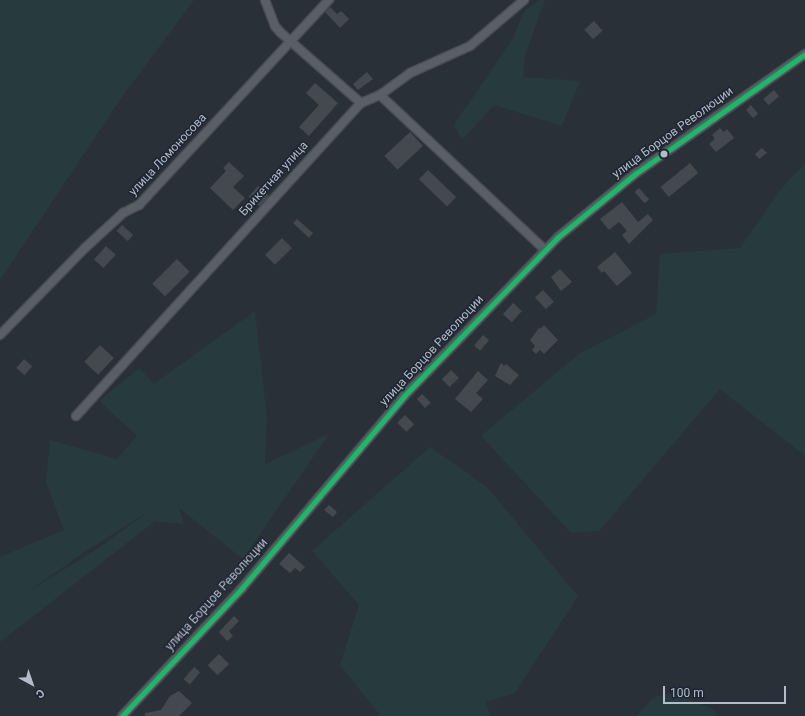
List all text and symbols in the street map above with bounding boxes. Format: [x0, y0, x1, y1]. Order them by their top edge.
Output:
street label: улица Борцов Революции [610, 84, 736, 182]
street label: улица Ломоносова [126, 111, 210, 199]
street label: Брикетная улица [237, 139, 311, 219]
unlabelled marker [659, 149, 669, 159]
street label: улица Борцов Революции [377, 293, 487, 409]
street label: улица Борцов Революции [163, 536, 271, 654]
north arrow [12, 664, 52, 704]
scale bar [665, 678, 788, 704]
text: С [33, 686, 47, 701]
text: 100 m [670, 686, 704, 700]

